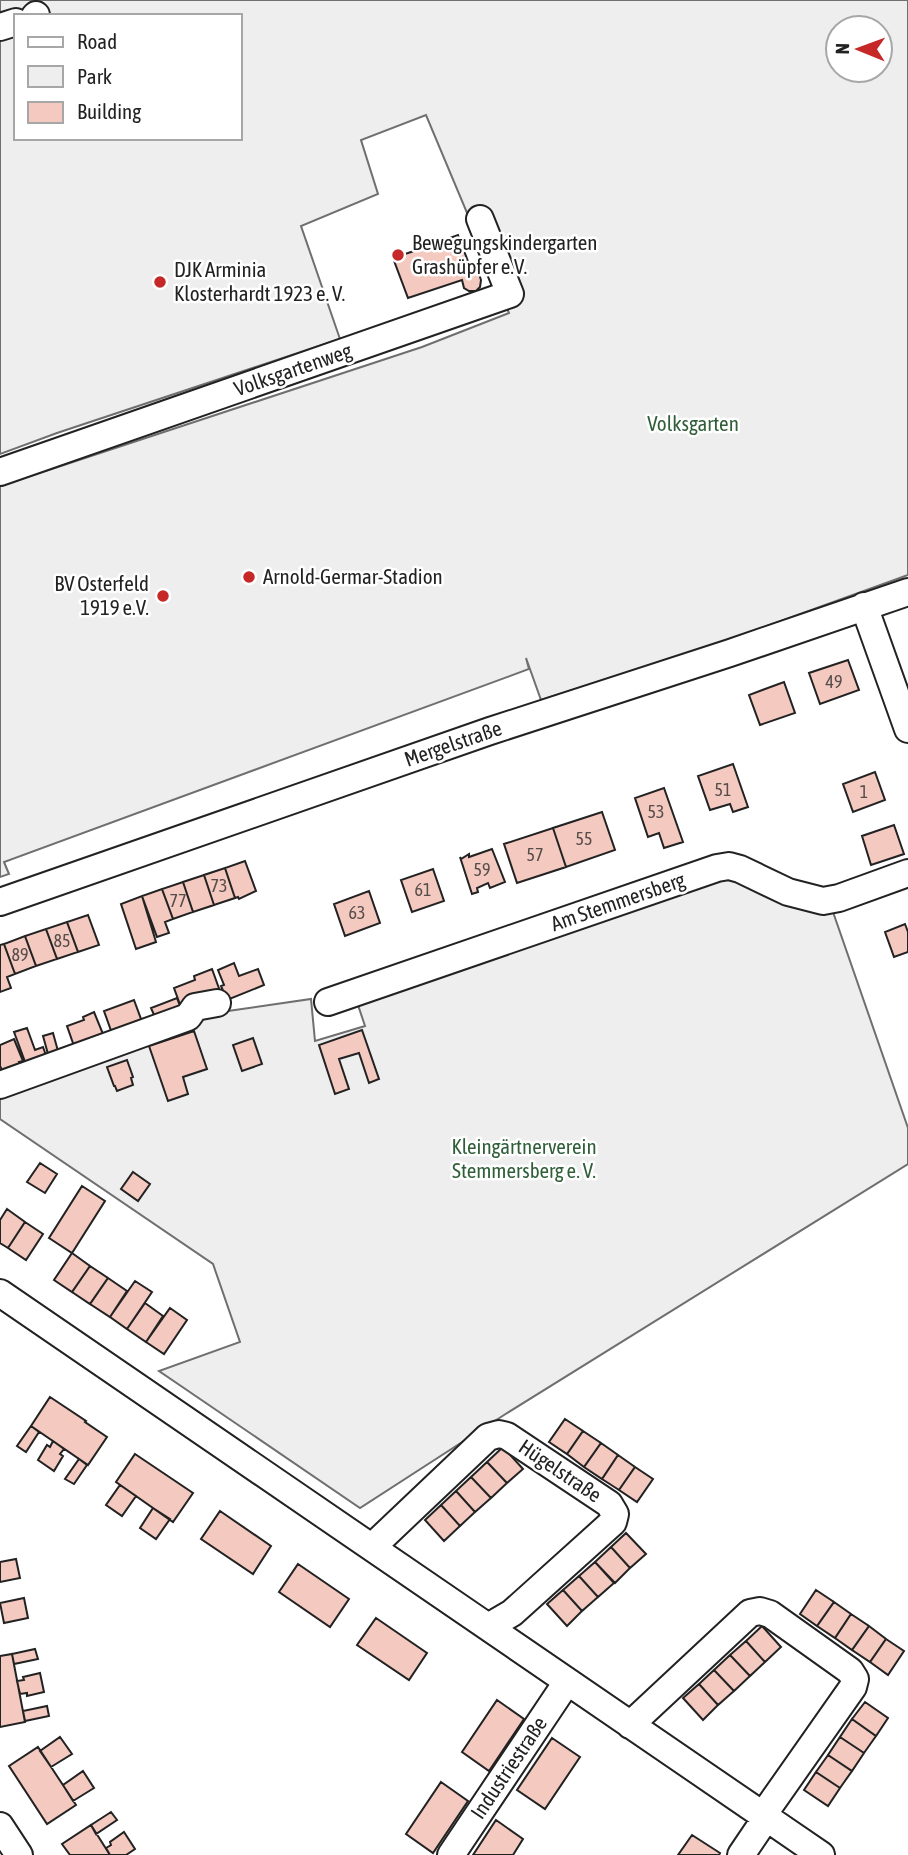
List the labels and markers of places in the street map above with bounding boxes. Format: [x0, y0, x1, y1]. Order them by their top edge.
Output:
place label: Bewegungskindergarten Grashüpfer e.V. [412, 230, 598, 278]
marker: Bewegungskindergarten Grashüpfer e.V. [390, 247, 406, 263]
place label: DJK Arminia Klosterhardt 1923 e. V. [174, 257, 345, 305]
marker: DJK Arminia Klosterhardt 1923 e. V. [152, 274, 168, 290]
place label: Arnold-Germar-Stadion [263, 564, 443, 588]
marker: Arnold-Germar-Stadion [241, 569, 257, 585]
place label: BV Osterfeld 1919 e.V. [54, 571, 149, 619]
marker: BV Osterfeld 1919 e.V. [155, 588, 171, 604]

